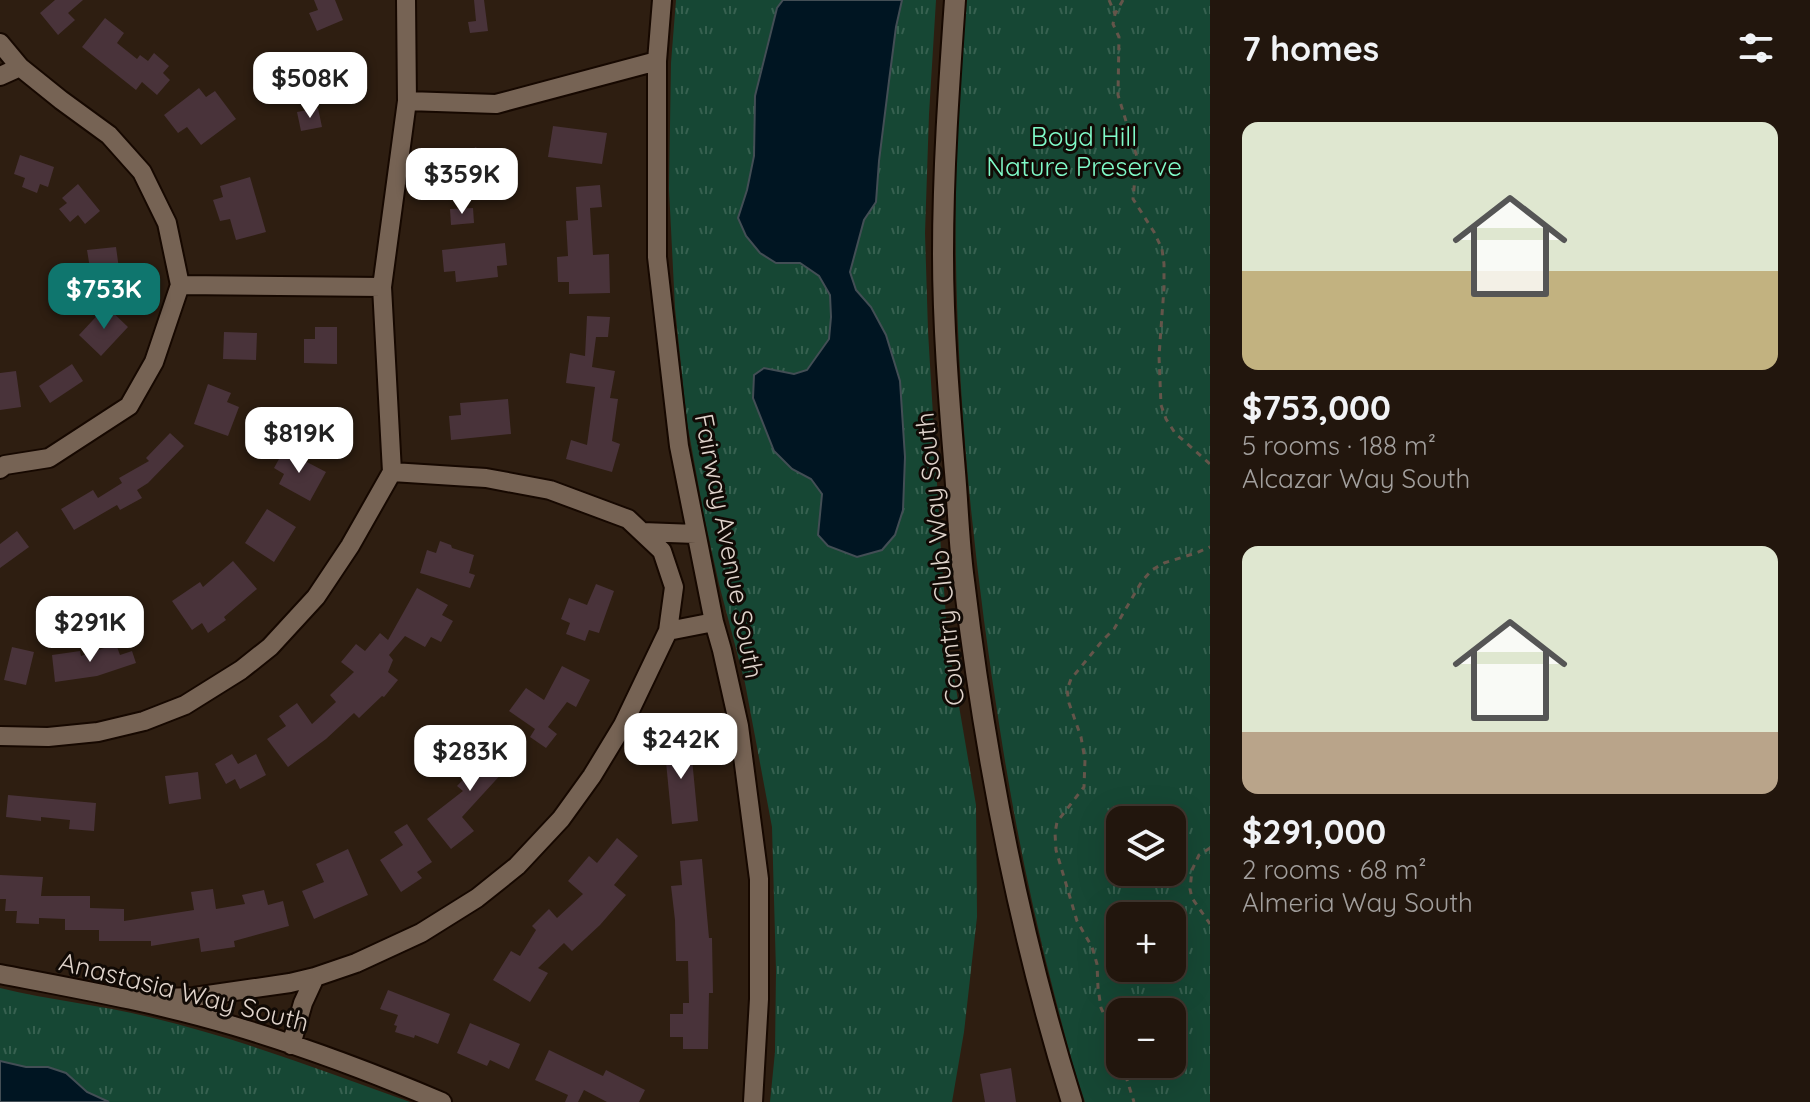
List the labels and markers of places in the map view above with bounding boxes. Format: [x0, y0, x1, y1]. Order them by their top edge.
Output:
pin: $508K [254, 52, 366, 120]
pin: $359K [406, 148, 518, 216]
pin: $753K [48, 263, 160, 331]
pin: $819K [243, 407, 355, 475]
pin: $291K [34, 596, 146, 664]
pin: $242K [625, 713, 737, 781]
pin: $283K [414, 725, 526, 793]

